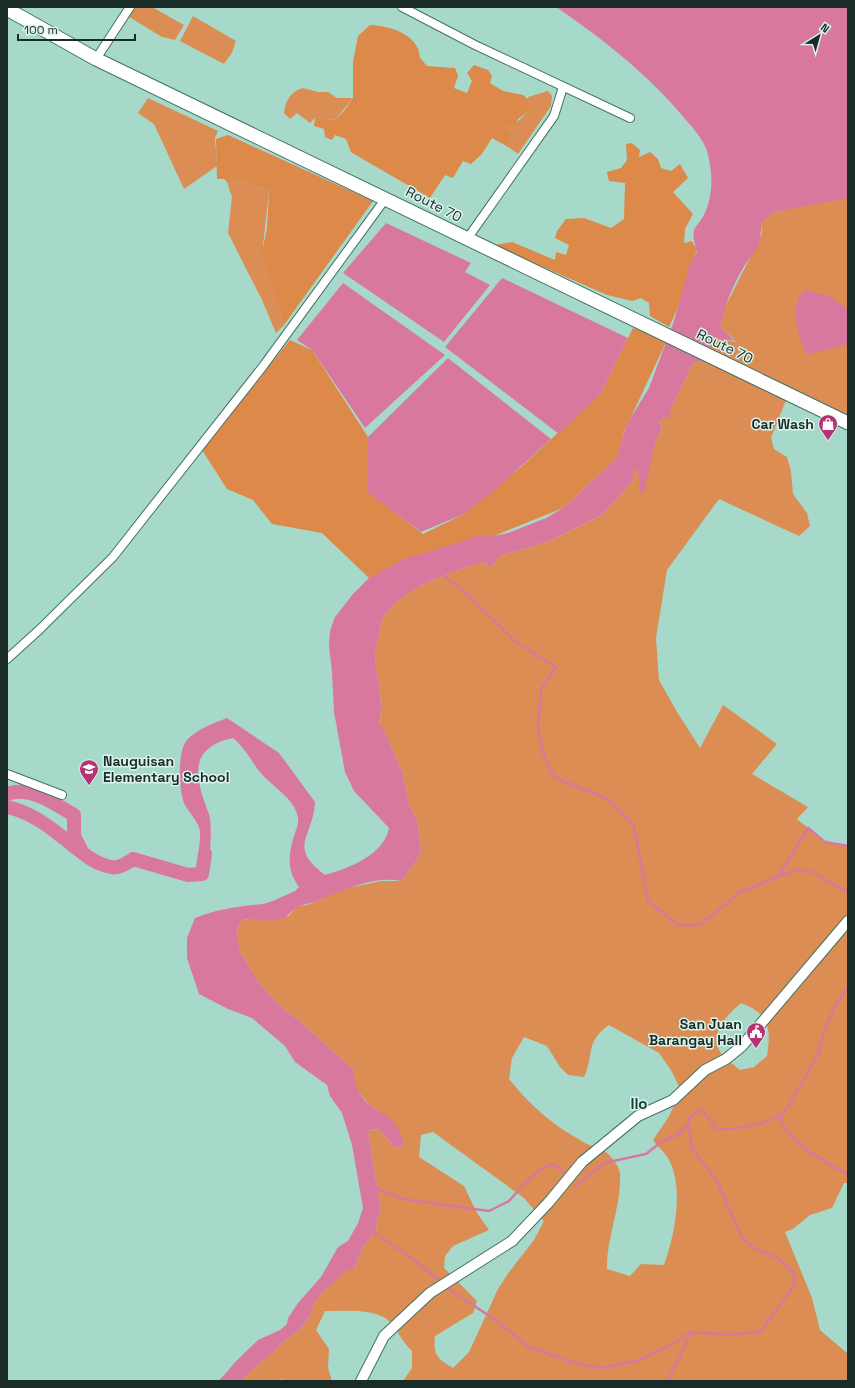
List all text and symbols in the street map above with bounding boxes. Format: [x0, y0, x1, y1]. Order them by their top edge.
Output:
scale bar [18, 16, 135, 42]
north arrow [799, 16, 839, 56]
text: N [818, 20, 832, 36]
text: 100 m [24, 22, 58, 38]
street label: Route 70 [403, 182, 465, 226]
street label: Route 70 [694, 325, 756, 367]
shop icon: Car Wash [817, 413, 839, 441]
place label: Car Wash [751, 415, 814, 433]
place label: Nauguisan Elementary School [103, 752, 229, 786]
school or university icon: Nauguisan Elementary School [78, 758, 100, 786]
place label: San Juan Barangay Hall [649, 1015, 742, 1049]
public building icon: San Juan Barangay Hall [745, 1021, 767, 1049]
district label: Ilo [630, 1094, 648, 1113]

